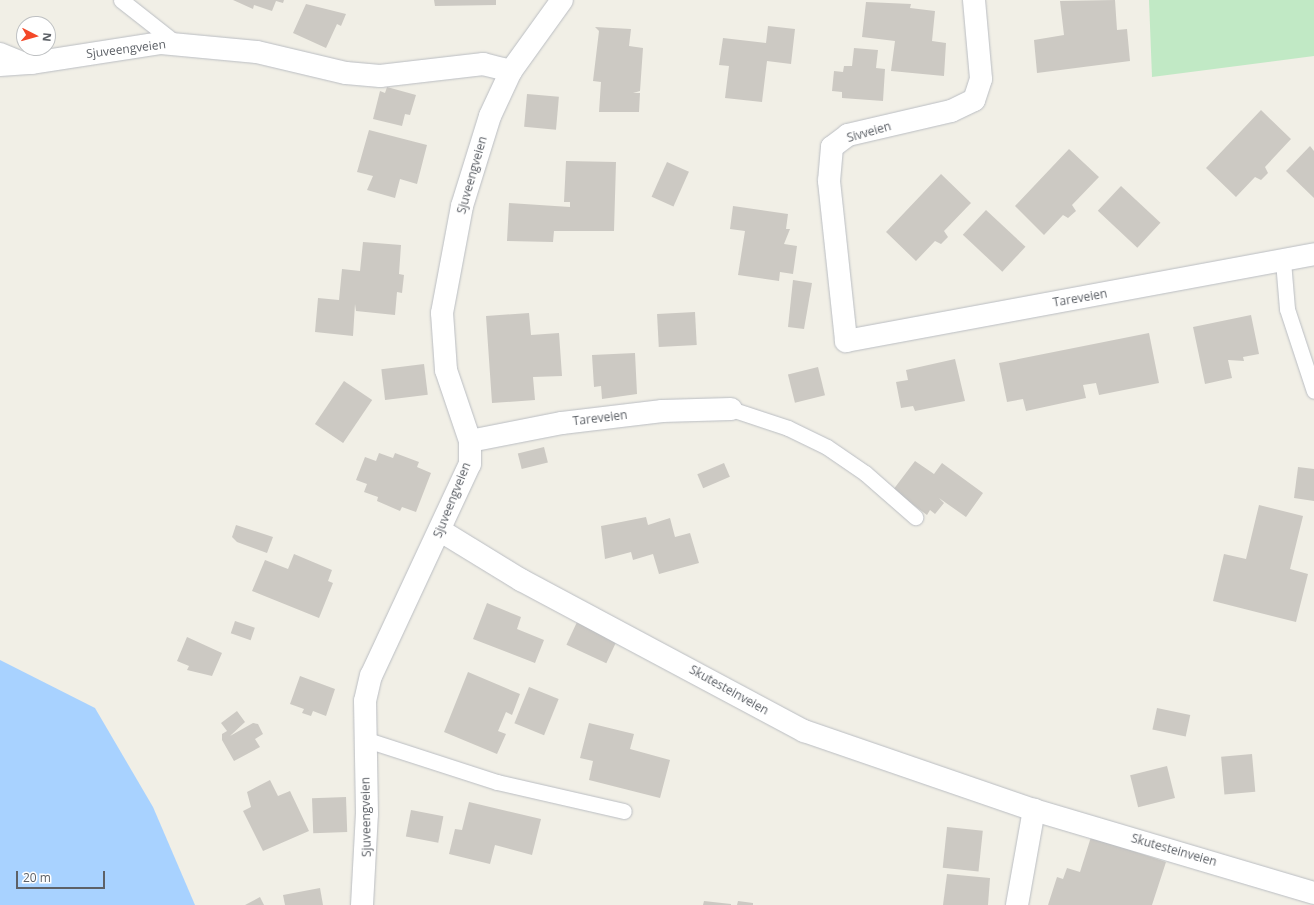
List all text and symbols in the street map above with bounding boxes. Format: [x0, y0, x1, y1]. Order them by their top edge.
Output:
north arrow [16, 16, 56, 56]
text: N [40, 32, 55, 42]
street label: Sjuveengveien [85, 37, 167, 61]
street label: Sivveien [845, 119, 893, 145]
street label: Sjuveengveien [454, 134, 490, 216]
street label: Tareveien [1052, 286, 1108, 310]
street label: Tareveien [572, 408, 628, 428]
street label: Sjuveengveien [430, 460, 474, 540]
street label: Skutesteinveien [687, 662, 771, 718]
street label: Sjuveengveien [358, 777, 374, 857]
street label: Skutesteinveien [1130, 831, 1218, 869]
scale bar [18, 863, 107, 889]
text: 20 m [23, 869, 51, 886]

